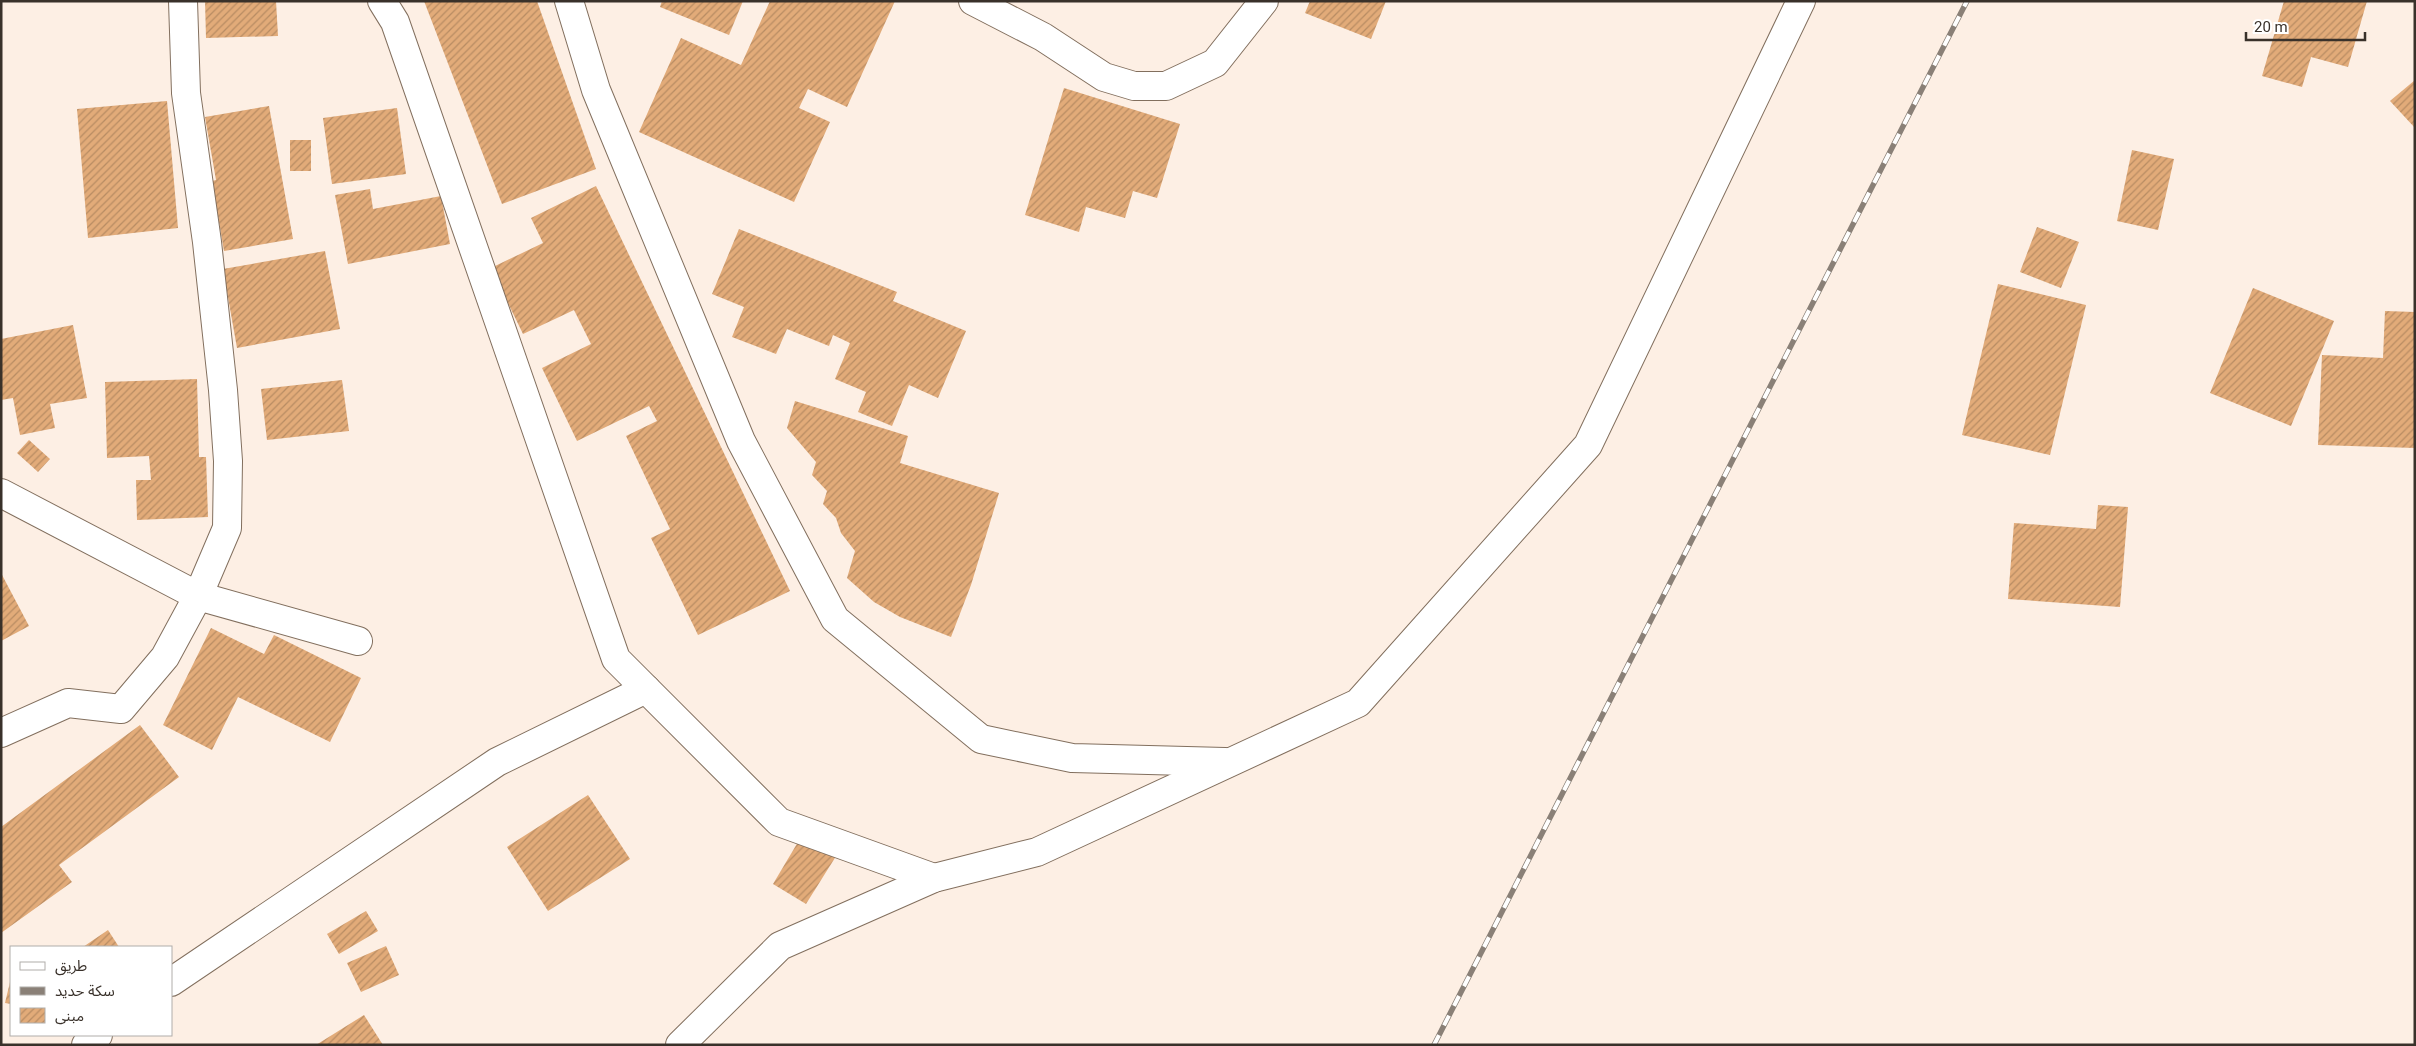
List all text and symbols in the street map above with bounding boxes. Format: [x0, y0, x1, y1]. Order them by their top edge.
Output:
scale bar [2246, 10, 2365, 42]
text: 20 m [2254, 18, 2288, 36]
legend [10, 946, 172, 1036]
text: طريق [55, 957, 87, 976]
text: سكة حديد [55, 982, 115, 1000]
text: مبنى [55, 1007, 84, 1025]

